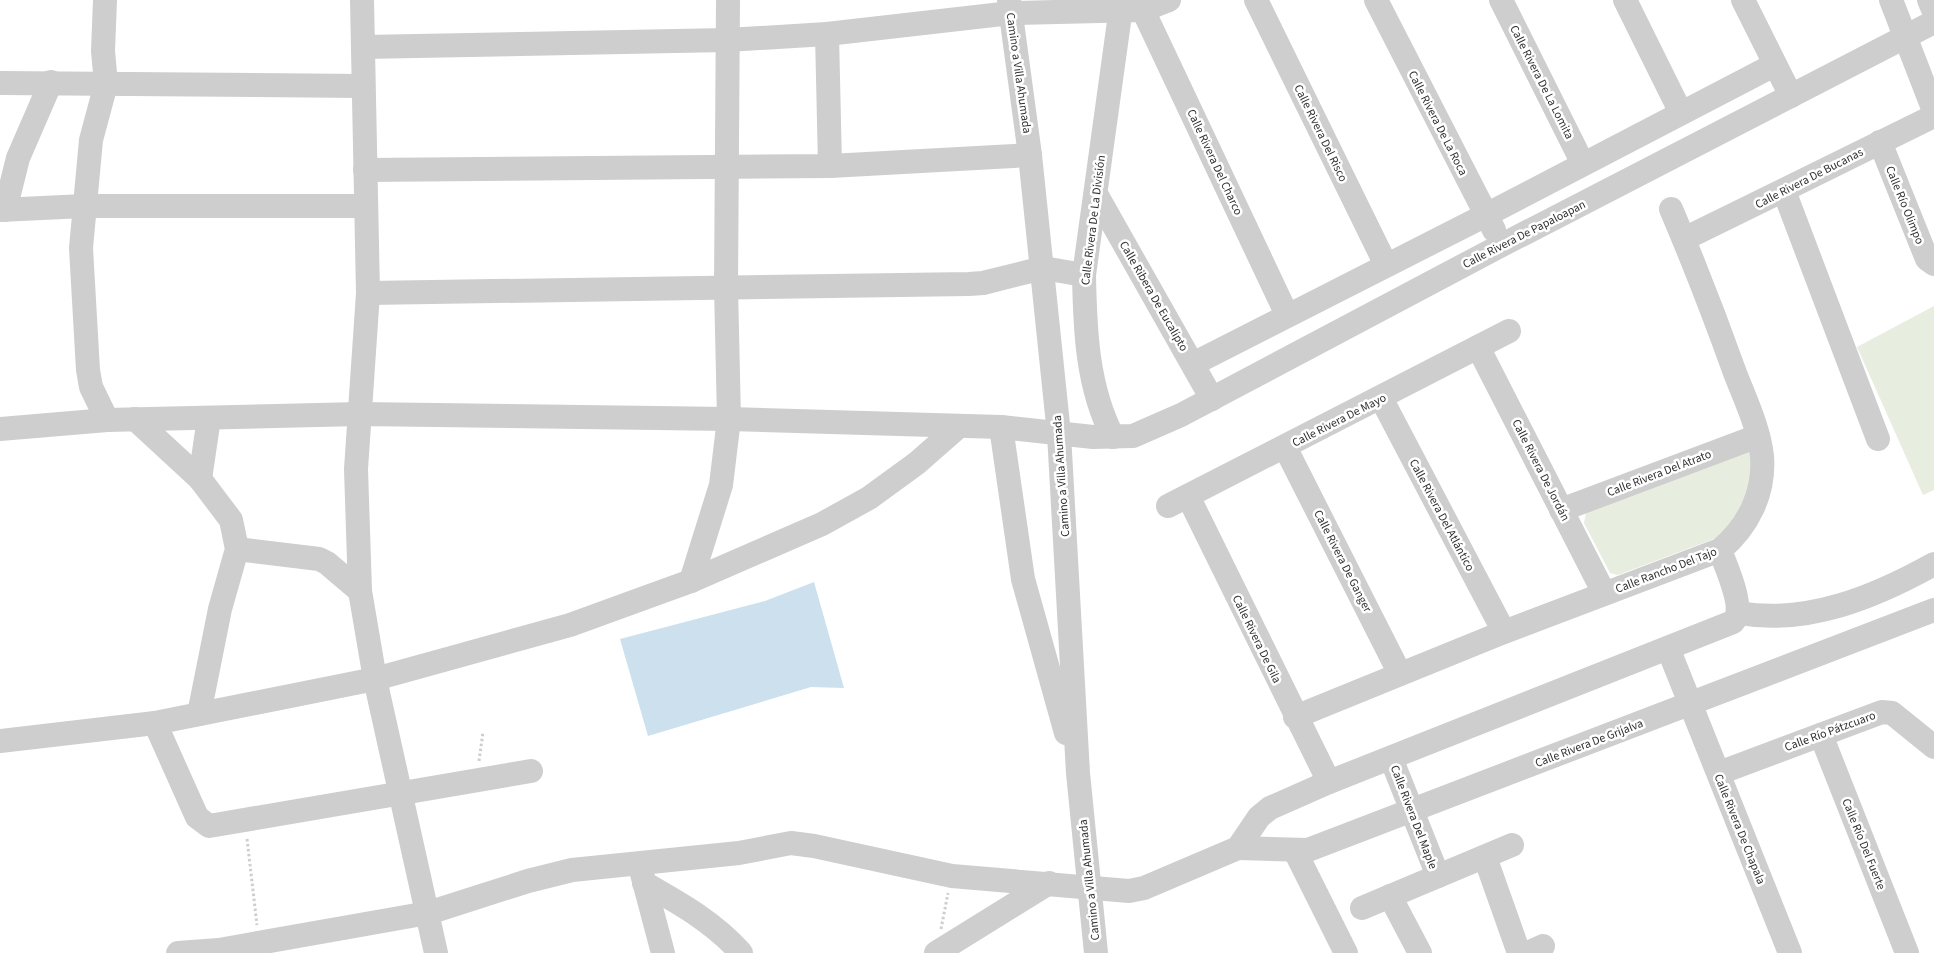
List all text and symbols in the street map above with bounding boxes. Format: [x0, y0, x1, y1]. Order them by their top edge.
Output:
street label: Camino a Villa Ahumada [1002, 12, 1035, 135]
street label: Calle Rivera De La Lomita [1505, 22, 1578, 142]
street label: Calle Rivera De La Roca [1404, 68, 1471, 179]
street label: Calle Rivera Del Risco [1290, 82, 1351, 185]
street label: Calle Rivera Del Charco [1183, 107, 1247, 218]
street label: Calle Rivera De Bucanas [1752, 144, 1866, 213]
street label: Calle Rivera De La División [1077, 154, 1110, 286]
street label: Calle Río Olimpo [1881, 163, 1928, 247]
street label: Calle Rivera De Papaloapan [1460, 196, 1589, 273]
street label: Calle Ribera De Eucalipto [1115, 238, 1192, 355]
street label: Calle Rivera De Mayo [1289, 389, 1389, 452]
street label: Camino a Villa Ahumada [1049, 415, 1074, 537]
street label: Calle Rivera De Jordán [1507, 416, 1574, 524]
street label: Calle Rivera Del Atrato [1605, 446, 1714, 501]
street label: Calle Rivera Del Atlántico [1405, 456, 1478, 574]
street label: Calle Rivera De Ganger [1309, 507, 1376, 616]
street label: Calle Rancho Del Tajo [1613, 543, 1719, 598]
street label: Calle Rivera De Gila [1228, 592, 1285, 686]
street label: Calle Río Pátzcuaro [1782, 707, 1878, 756]
street label: Calle Rivera De Grijalva [1533, 715, 1646, 772]
street label: Calle Rivera Del Maple [1386, 763, 1441, 872]
street label: Calle Rivera De Chapala [1710, 771, 1769, 887]
street label: Calle Río Del Fuerte [1837, 796, 1890, 892]
street label: Camino a Villa Ahumada [1075, 819, 1104, 941]

